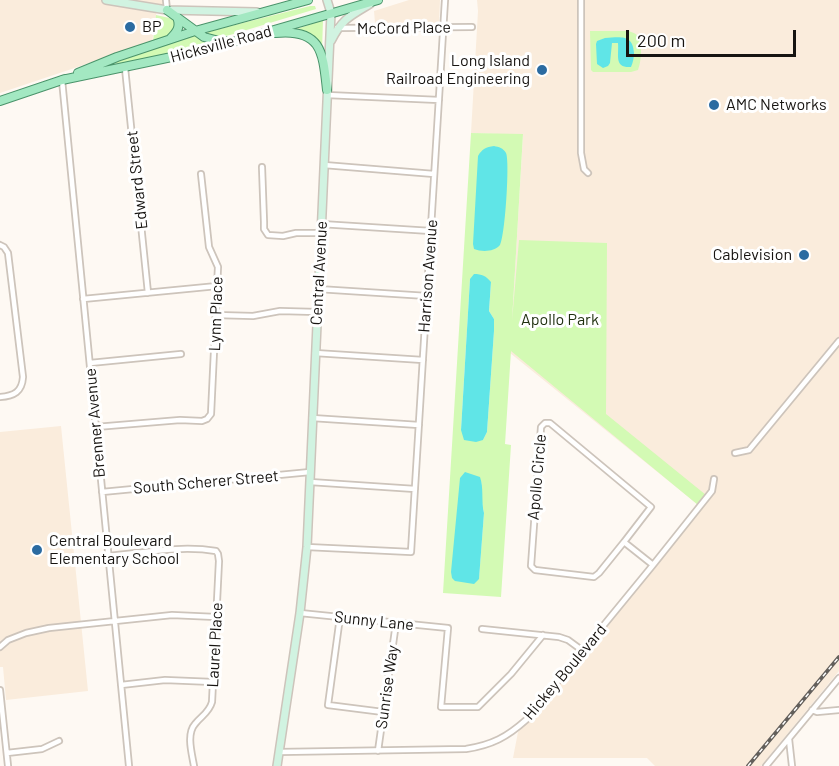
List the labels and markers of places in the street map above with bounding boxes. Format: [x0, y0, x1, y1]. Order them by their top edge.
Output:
place label: BP [142, 17, 162, 37]
marker: BP [123, 20, 137, 34]
place label: Long Island Railroad Engineering [386, 51, 530, 89]
marker: Long Island Railroad Engineering [535, 63, 549, 77]
place label: AMC Networks [726, 95, 827, 115]
marker: AMC Networks [707, 98, 721, 112]
place label: Cablevision [713, 245, 792, 265]
marker: Cablevision [797, 248, 811, 262]
place label: Central Boulevard Elementary School [49, 531, 179, 569]
marker: Central Boulevard Elementary School [30, 543, 44, 557]

